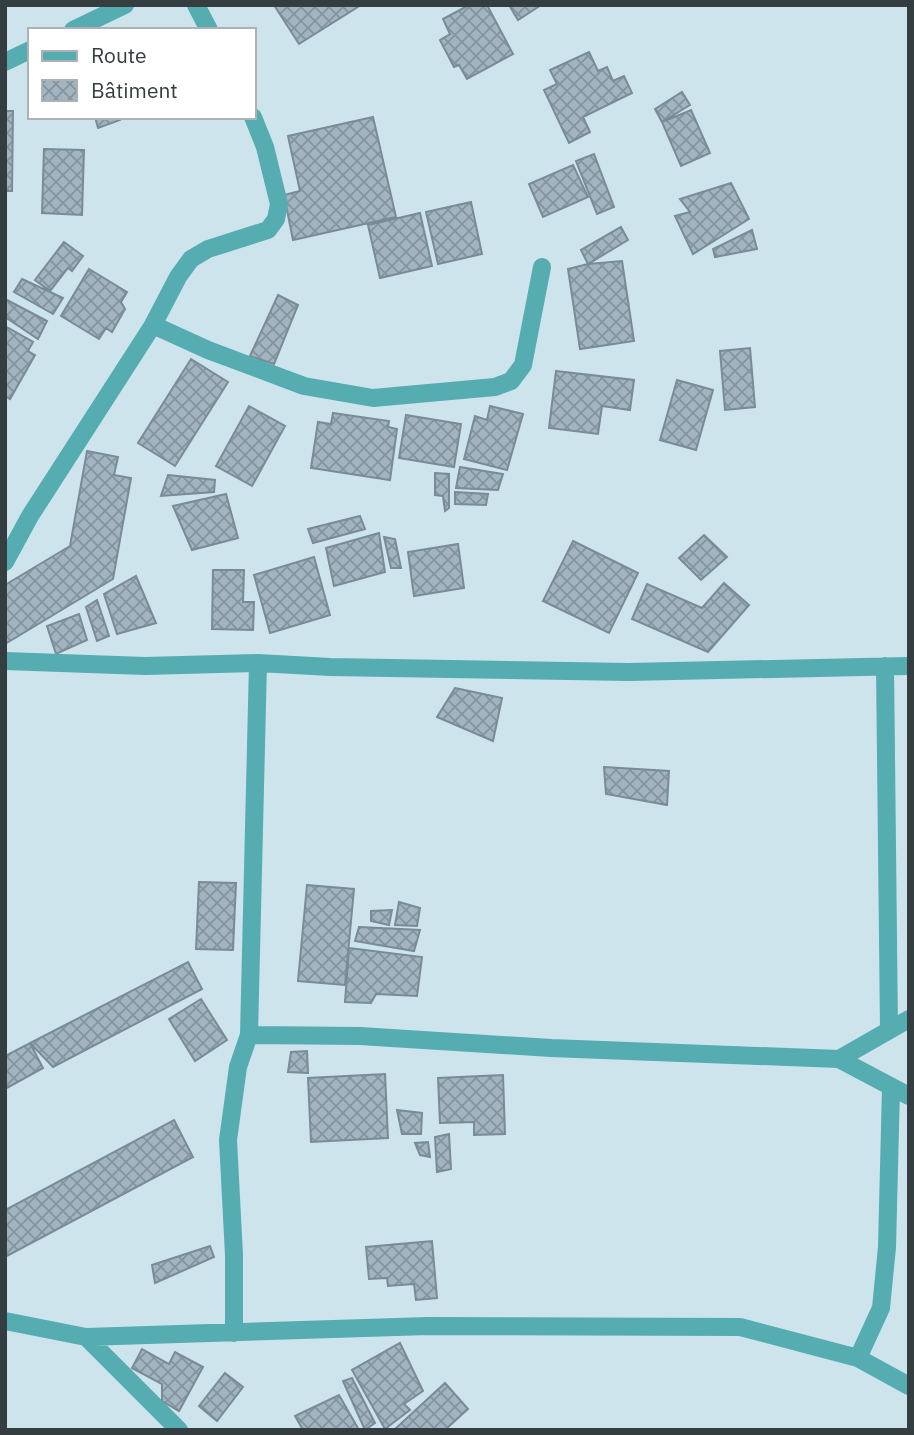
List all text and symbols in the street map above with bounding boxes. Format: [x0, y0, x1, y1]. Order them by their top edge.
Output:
legend [28, 28, 256, 119]
text: Route [91, 41, 147, 69]
text: Bâtiment [91, 76, 178, 104]

